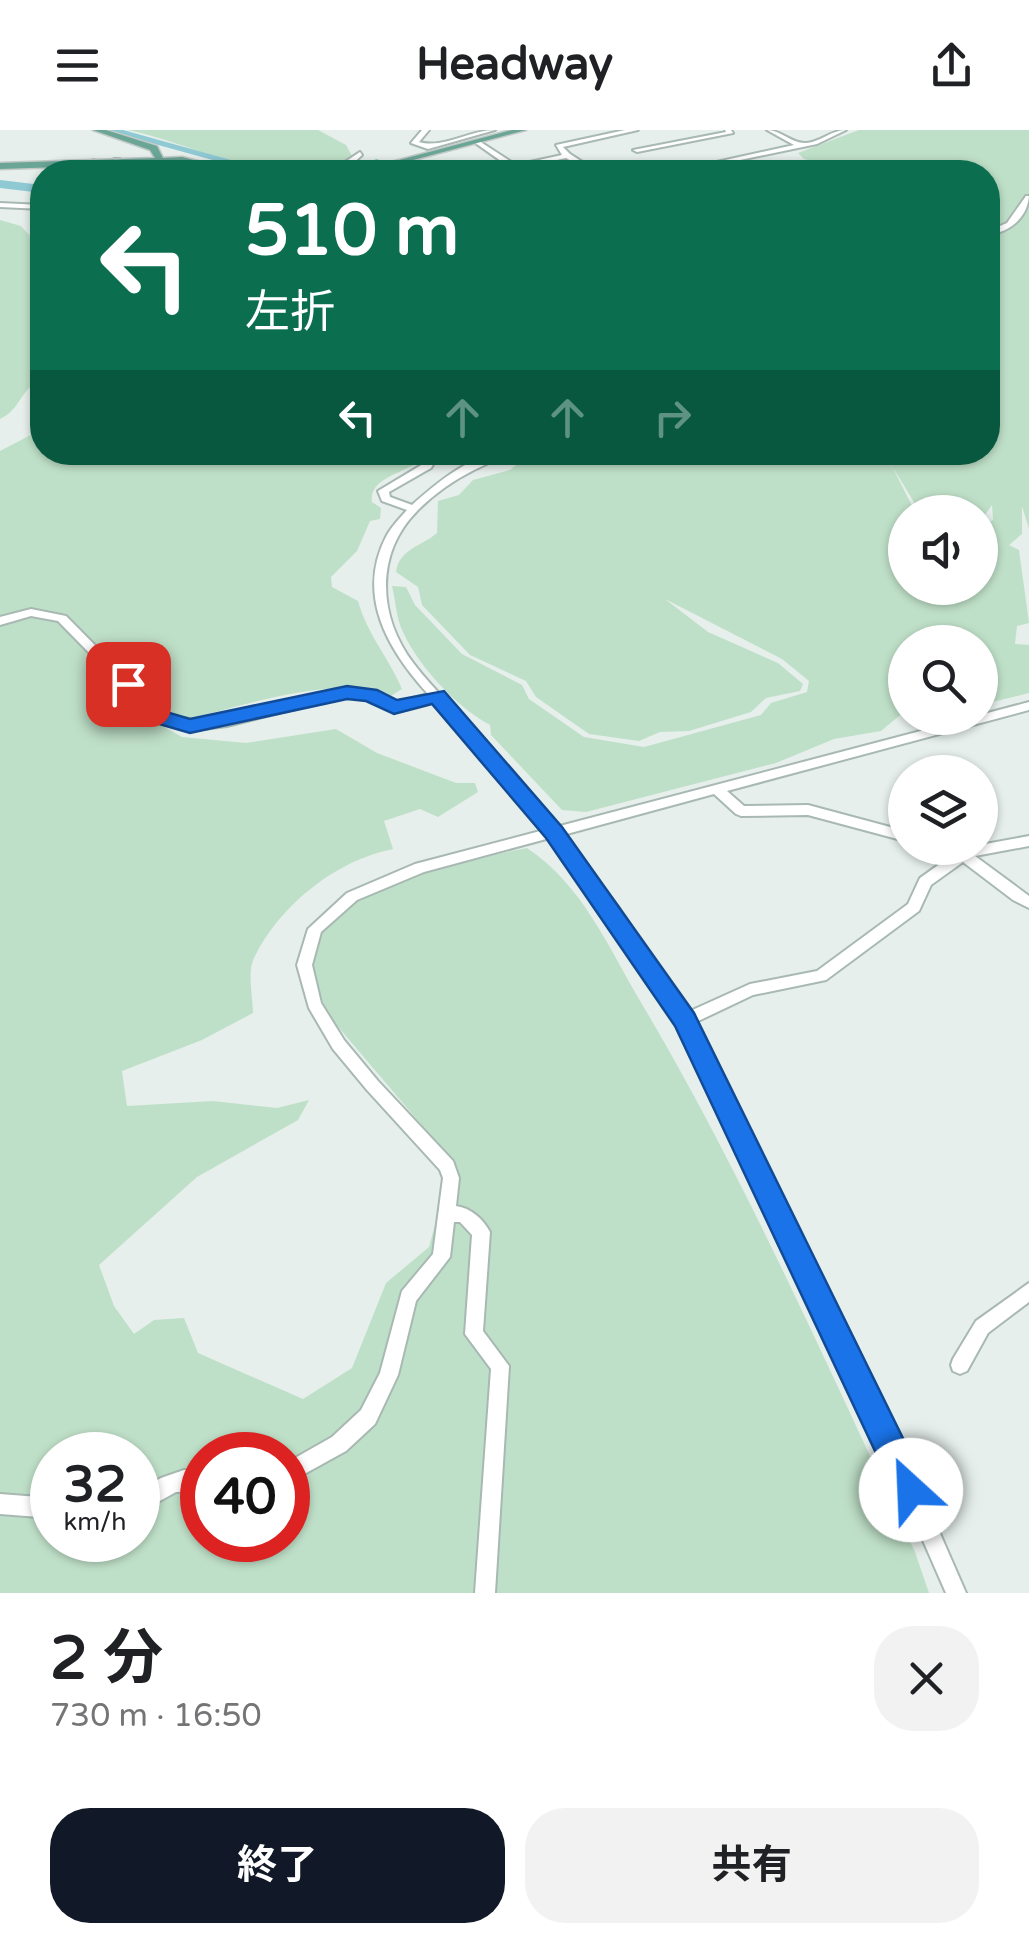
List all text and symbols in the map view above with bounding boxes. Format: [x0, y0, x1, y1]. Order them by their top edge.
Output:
icon: menu [50, 38, 105, 93]
text: Headway [416, 38, 613, 92]
icon: share [924, 38, 979, 93]
text: 510 m [245, 190, 459, 274]
icon: left [80, 200, 210, 330]
text: 左折 [245, 286, 335, 340]
icon: left [330, 390, 385, 445]
icon: ahead [435, 390, 490, 445]
icon: ahead [540, 390, 595, 445]
icon: right [645, 390, 700, 445]
map controls [888, 495, 998, 865]
button: sound [888, 495, 998, 605]
button: search [888, 625, 998, 735]
pin [86, 642, 171, 727]
icon: arrive [101, 657, 156, 712]
button: layers [888, 755, 998, 865]
speed limit sign: 40 [180, 1432, 310, 1562]
position arrow [859, 1438, 963, 1542]
text: 32 [64, 1455, 126, 1515]
text: km/h [64, 1507, 126, 1537]
text: 2 分 [50, 1623, 163, 1695]
button: close [874, 1626, 979, 1731]
text: 730 m · 16:50 [50, 1697, 262, 1735]
button: 終了 [50, 1808, 505, 1923]
button: 共有 [525, 1808, 979, 1923]

